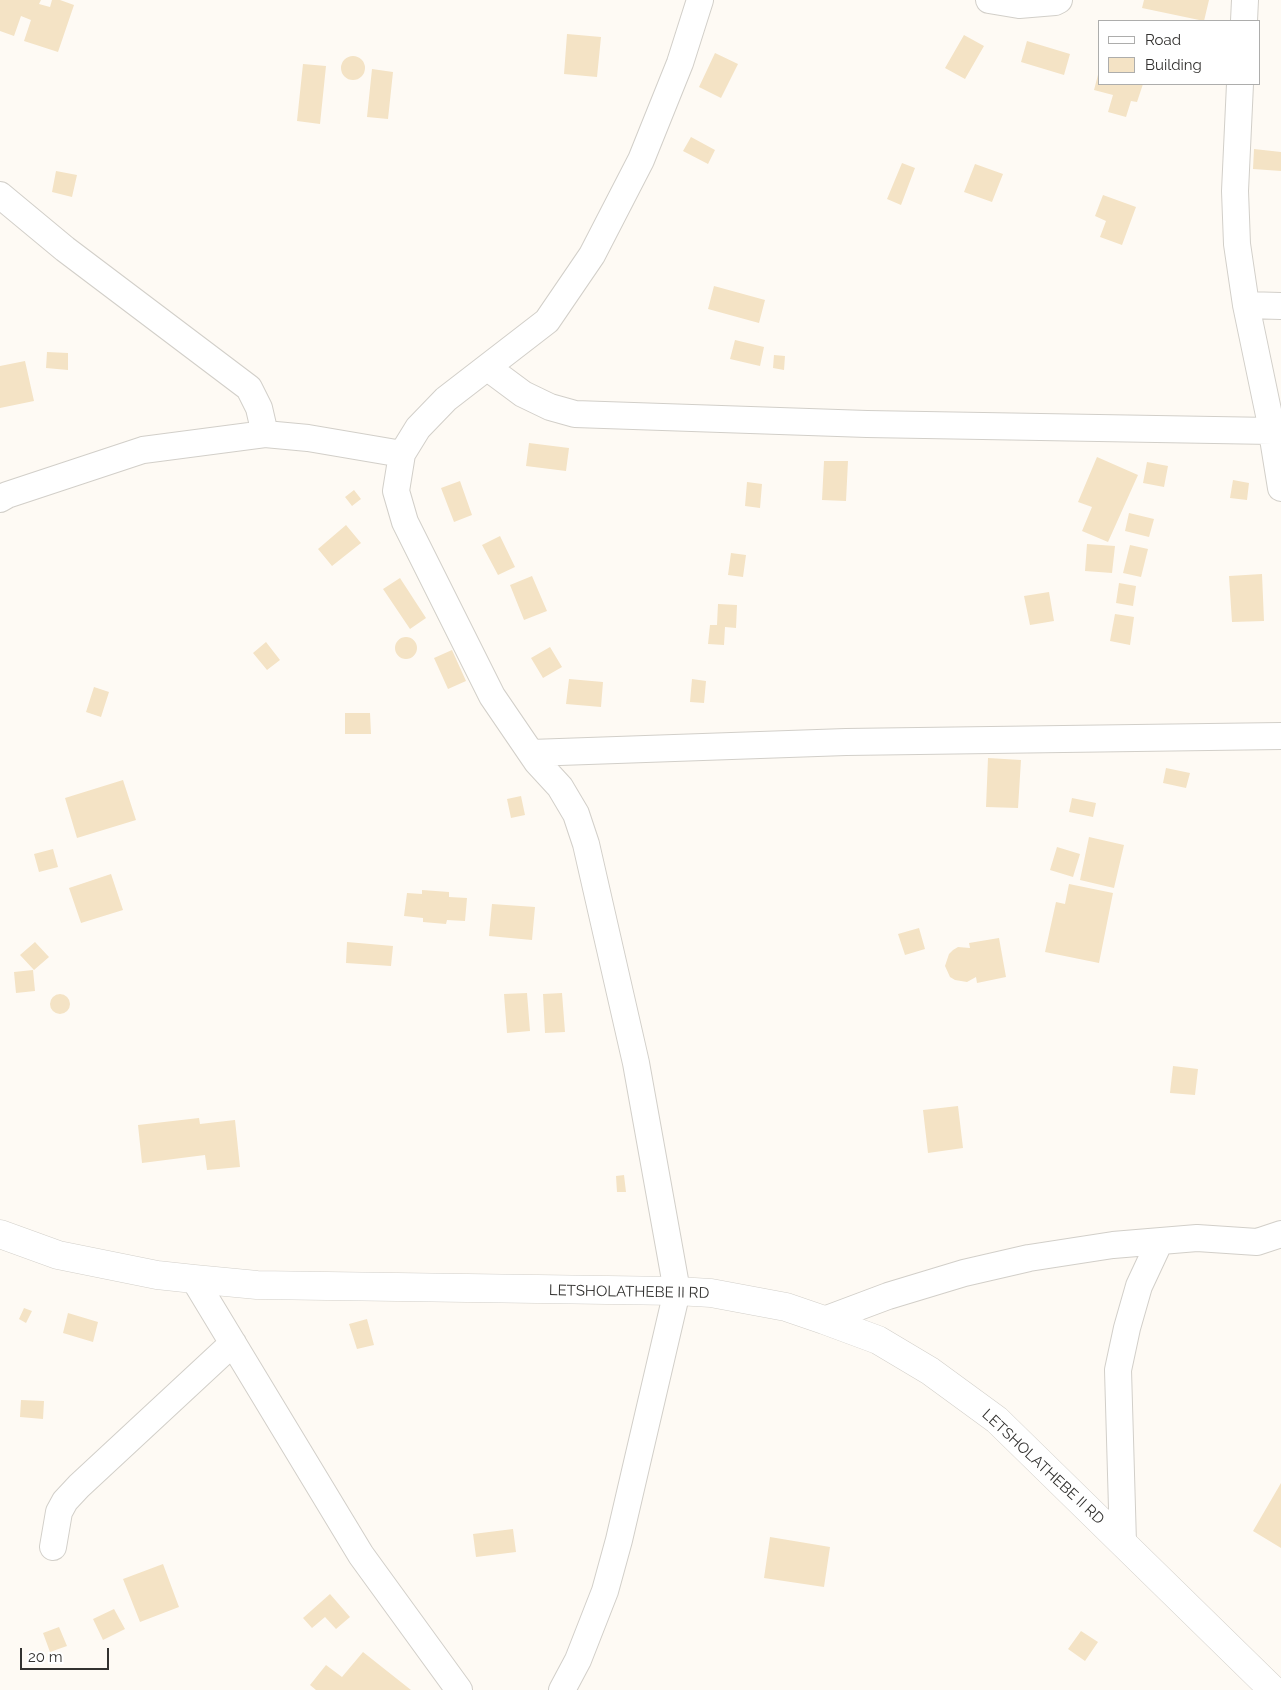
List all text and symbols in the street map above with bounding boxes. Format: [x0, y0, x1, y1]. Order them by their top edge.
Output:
legend [1098, 20, 1261, 85]
text: Road [1145, 31, 1181, 49]
text: Building [1145, 56, 1202, 74]
street label: LETSHOLATHEBE II RD [549, 1282, 709, 1302]
street label: LETSHOLATHEBE II RD [978, 1406, 1108, 1528]
scale bar [22, 1638, 111, 1670]
text: 20 m [28, 1648, 63, 1666]

